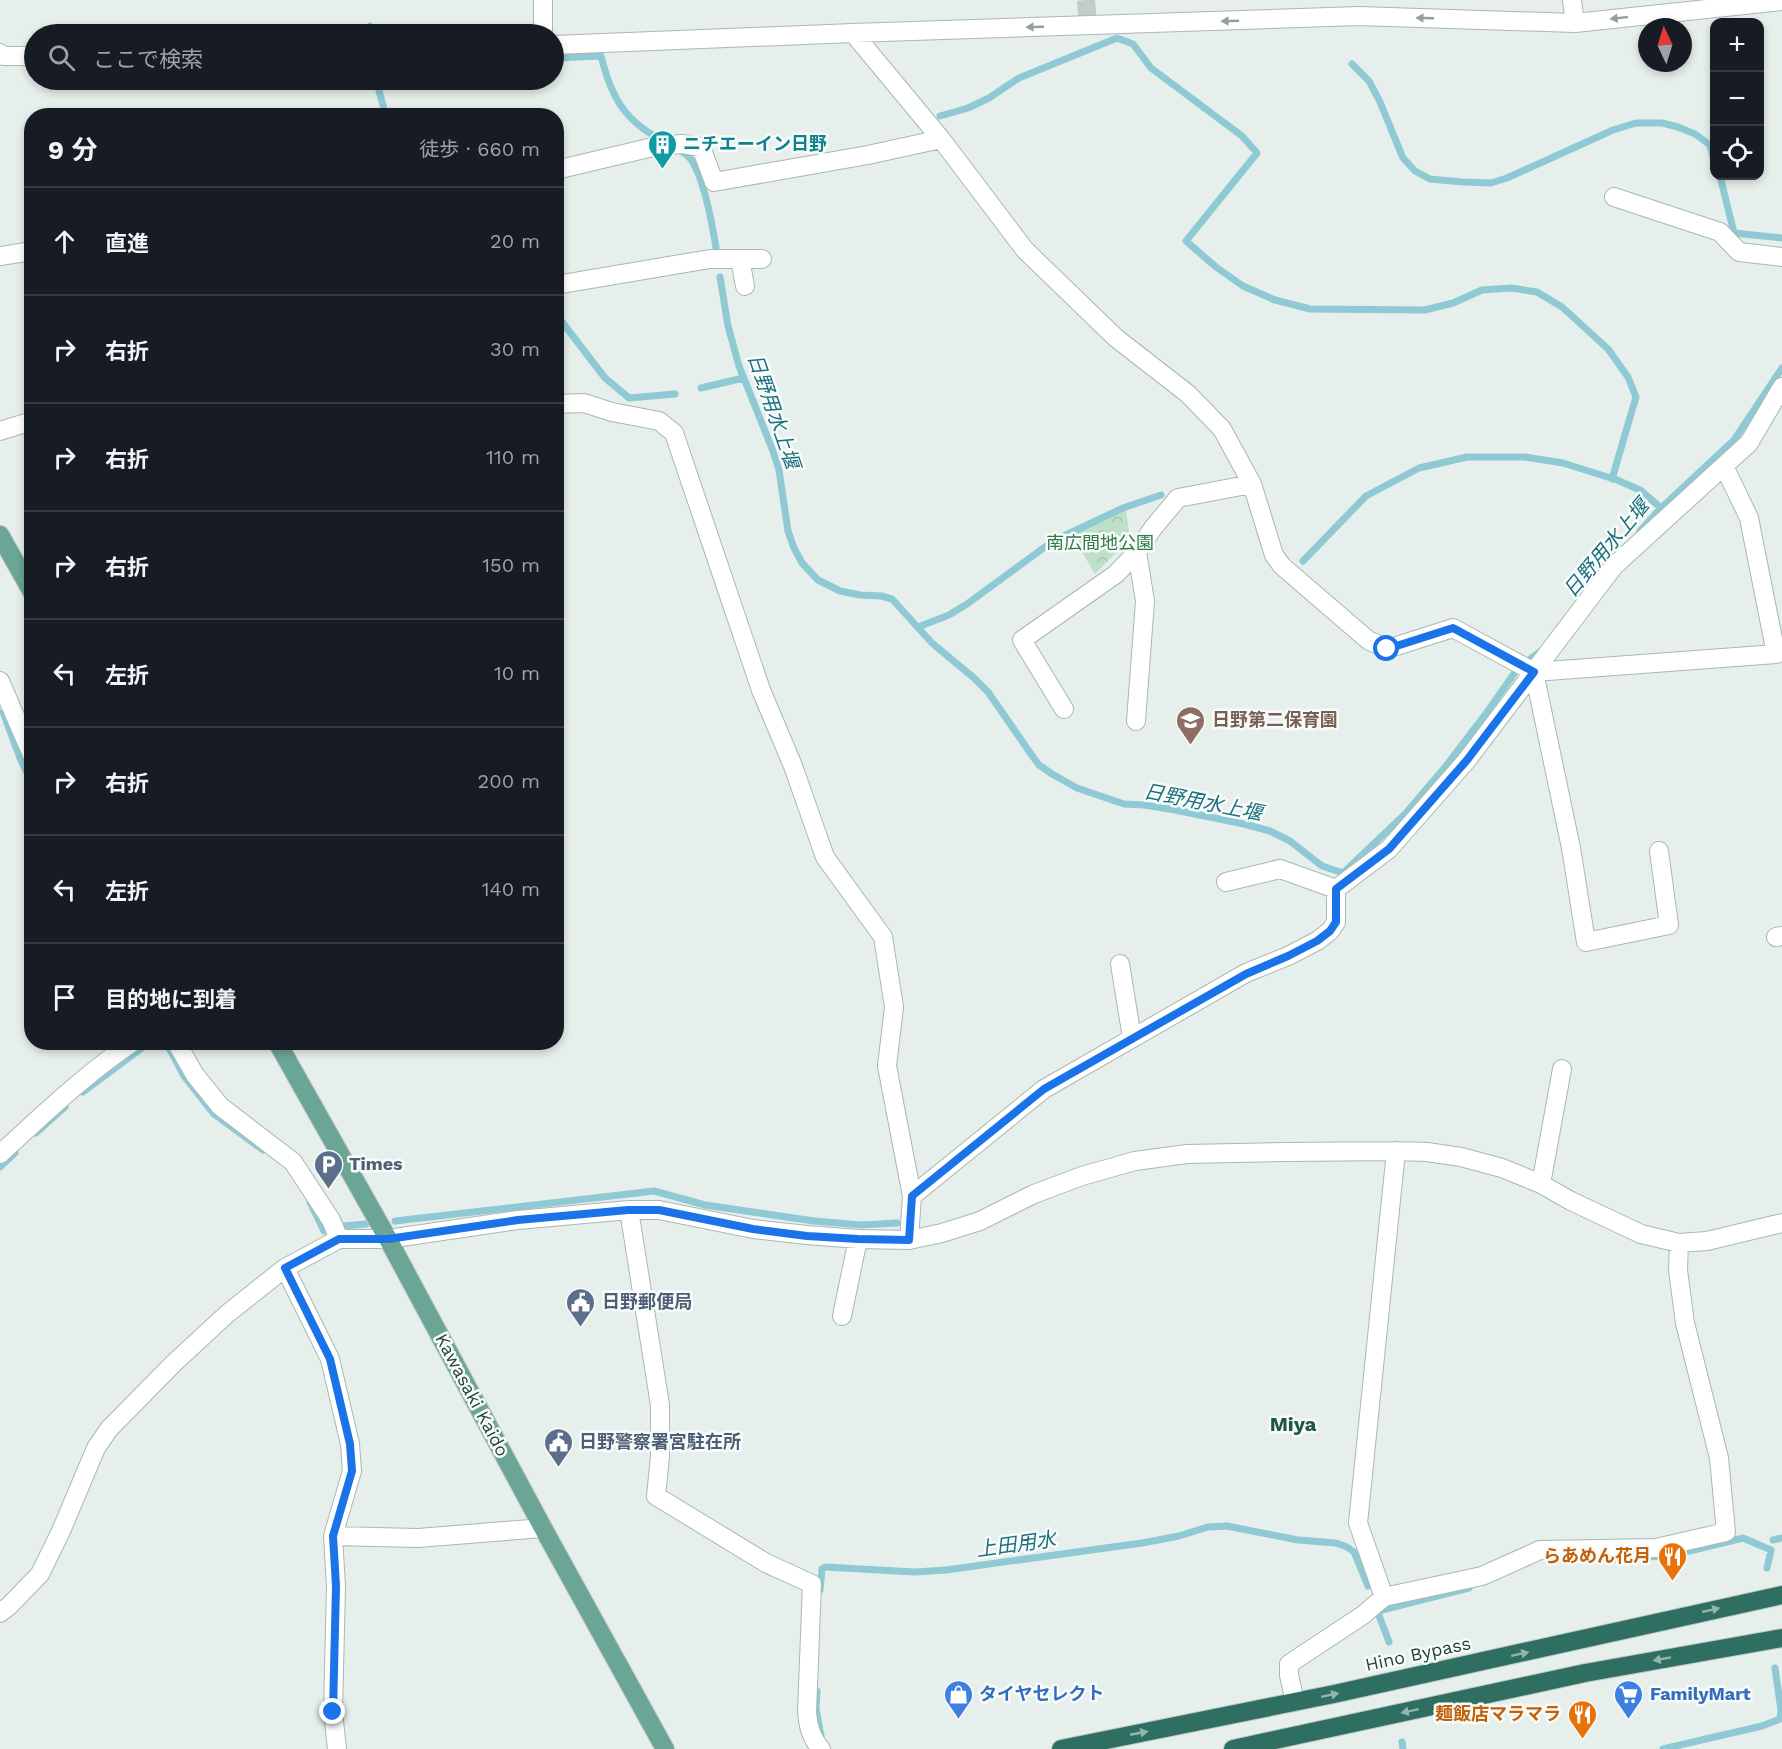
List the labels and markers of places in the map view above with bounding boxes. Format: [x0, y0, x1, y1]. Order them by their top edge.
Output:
building icon: ニチエーイン日野 [646, 128, 678, 170]
place label: ニチエーイン日野 [683, 133, 827, 154]
school or university icon: 日野第二保育園 [1175, 704, 1207, 746]
place label: 日野第二保育園 [1212, 709, 1338, 730]
parking icon: Times [312, 1148, 344, 1190]
place label: Times [349, 1153, 403, 1174]
public building icon: 日野郵便局 [565, 1286, 597, 1328]
place label: 日野郵便局 [602, 1291, 692, 1312]
public building icon: 日野警察署宮駐在所 [542, 1426, 574, 1468]
place label: 日野警察署宮駐在所 [579, 1431, 741, 1452]
restaurant icon: らあめん花月 [1656, 1540, 1688, 1582]
place label: らあめん花月 [1543, 1545, 1651, 1566]
shop icon: タイヤセレクト [942, 1678, 974, 1720]
supermarket icon: FamilyMart [1613, 1678, 1645, 1720]
place label: タイヤセレクト [979, 1683, 1104, 1704]
place label: FamilyMart [1650, 1683, 1751, 1704]
restaurant icon: 麺飯店マラマラ [1566, 1698, 1598, 1740]
place label: 麺飯店マラマラ [1435, 1703, 1561, 1724]

